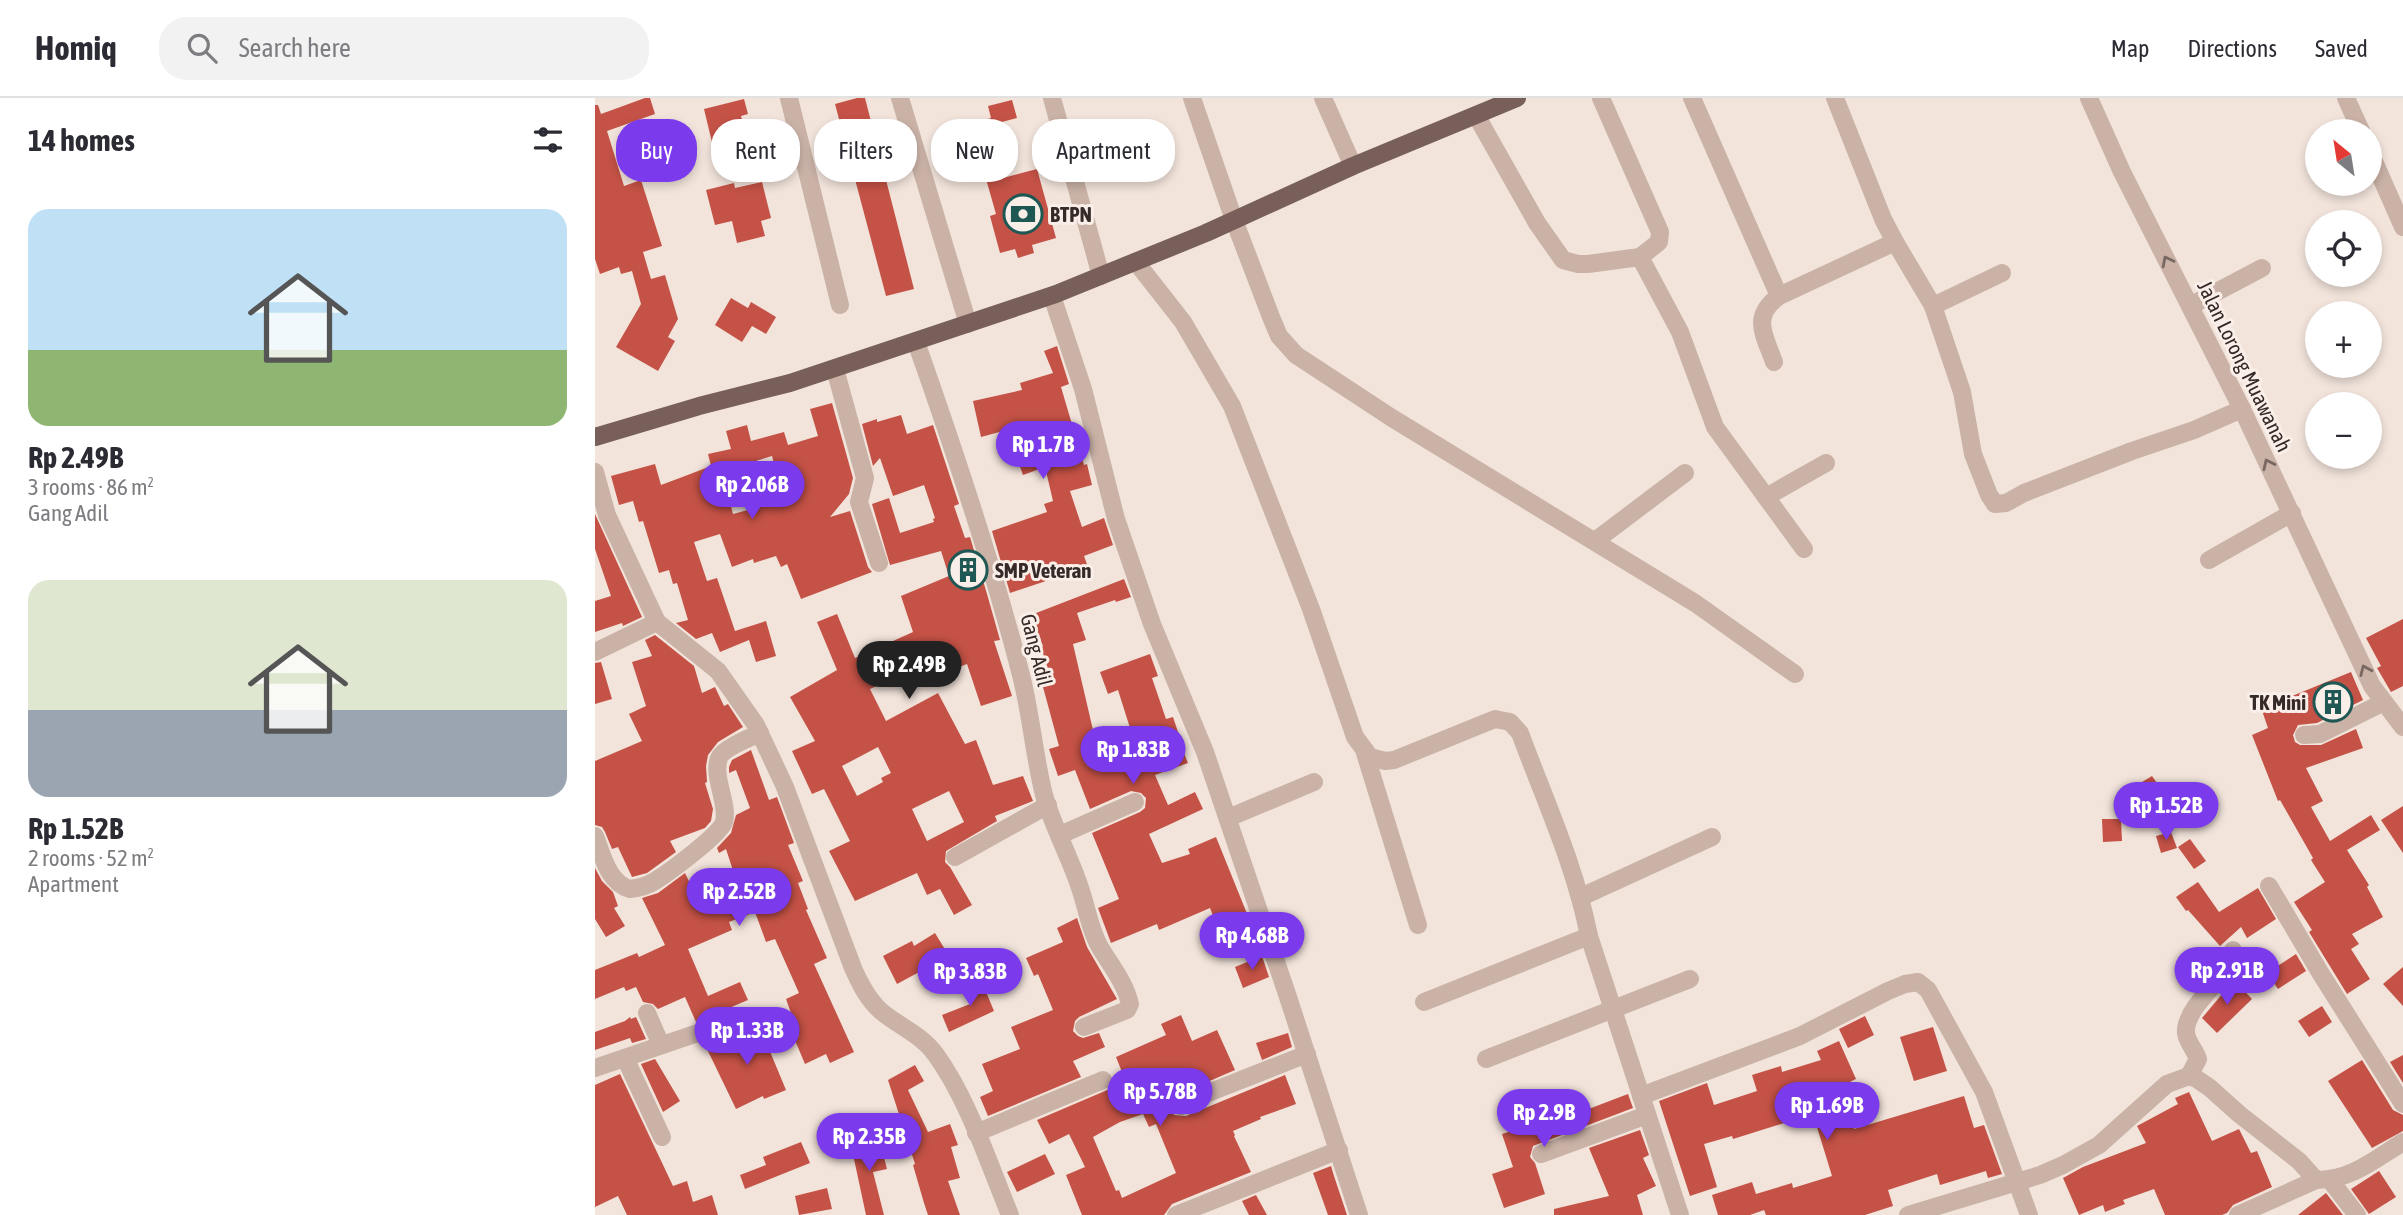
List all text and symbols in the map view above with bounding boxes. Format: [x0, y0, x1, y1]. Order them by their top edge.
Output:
search box [159, 17, 649, 80]
text: Homiq [35, 29, 117, 67]
icon: search [183, 29, 221, 67]
text: Search here [239, 33, 351, 63]
text: Map [2111, 35, 2149, 62]
text: Directions [2187, 35, 2277, 62]
text: Saved [2315, 35, 2368, 62]
chip: Buy [616, 119, 697, 182]
chip: Rent [711, 119, 800, 182]
chip: Filters [814, 119, 917, 182]
chip: New [931, 119, 1018, 182]
chip: Apartment [1032, 119, 1175, 182]
north arrow [2305, 119, 2382, 196]
map controls [2305, 119, 2382, 469]
icon: filters [529, 121, 567, 159]
text: 14 homes [28, 123, 135, 157]
bank icon: BTPN [1002, 193, 1044, 235]
place label: BTPN [1050, 202, 1092, 226]
button: locate [2305, 210, 2382, 287]
icon: home [235, 255, 361, 381]
one-way arrow [2162, 256, 2176, 268]
street label: Jalan Lorong Muawanah [2193, 277, 2297, 455]
button: + [2305, 301, 2382, 378]
button: − [2305, 392, 2382, 469]
pin: Rp 1.7B [978, 422, 1108, 481]
text: Rp 1.7B [1012, 431, 1074, 457]
text: Rp 2.49B [28, 440, 123, 474]
one-way arrow [2263, 459, 2277, 471]
pin: Rp 2.06B [680, 462, 824, 521]
text: Rp 2.06B [716, 471, 788, 497]
text: 3 rooms · 86 m² [28, 474, 154, 500]
text: Gang Adil [28, 500, 109, 526]
building icon: SMP Veteran [947, 549, 989, 591]
place label: SMP Veteran [995, 558, 1091, 582]
street label: Gang Adil [1016, 611, 1058, 689]
icon: home [235, 626, 361, 752]
pin: Rp 2.49B [837, 642, 981, 701]
text: Rp 2.49B [873, 651, 945, 677]
one-way arrow [2359, 665, 2373, 677]
building icon: TK Mini [2312, 681, 2354, 723]
place label: TK Mini [2250, 690, 2306, 714]
pin: Rp 1.83B [1061, 726, 1205, 786]
text: Rp 1.83B [1097, 736, 1169, 762]
pin: Rp 1.52B [2094, 782, 2238, 842]
text: Rp 1.52B [2130, 792, 2202, 818]
text: Rp 1.52B [28, 811, 123, 845]
text: 2 rooms · 52 m² [28, 845, 154, 871]
pin: Rp 2.52B [667, 868, 811, 928]
text: Apartment [28, 871, 119, 897]
text: Rp 2.52B [703, 878, 775, 904]
pin: Rp 4.68B [1180, 912, 1324, 972]
text: Rp 4.68B [1216, 922, 1288, 948]
pin: Rp 3.83B [898, 948, 1042, 1008]
pin: Rp 2.91B [2155, 948, 2299, 1007]
text: Rp 2.91B [2191, 957, 2263, 983]
text: Rp 3.83B [934, 958, 1006, 984]
pin: Rp 1.33B [675, 1007, 819, 1067]
text: Rp 1.33B [711, 1017, 783, 1043]
pin: Rp 5.78B [1088, 1068, 1232, 1128]
text: Rp 5.78B [1124, 1078, 1196, 1104]
pin: Rp 1.69B [1755, 1082, 1899, 1142]
pin: Rp 2.9B [1479, 1090, 1609, 1149]
text: Rp 1.69B [1791, 1092, 1863, 1118]
text: Rp 2.9B [1513, 1099, 1575, 1125]
pin: Rp 2.35B [797, 1114, 941, 1173]
text: Rp 2.35B [833, 1123, 905, 1149]

